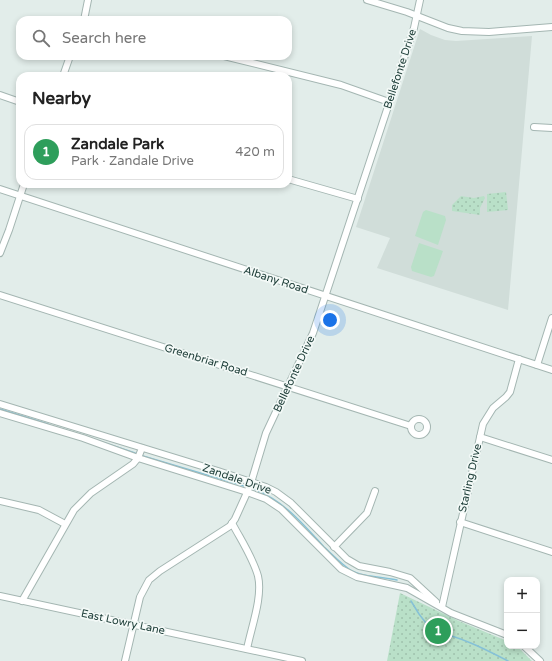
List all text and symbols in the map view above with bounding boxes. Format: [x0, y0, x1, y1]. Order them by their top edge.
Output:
search box [16, 16, 292, 60]
icon: search [30, 27, 52, 49]
street label: Bellefonte Drive [381, 28, 419, 110]
text: Search here [62, 29, 146, 47]
text: Nearby [32, 88, 91, 109]
text: Zandale Park [71, 135, 164, 153]
text: 1 [42, 144, 50, 160]
text: 420 m [235, 144, 275, 160]
text: Park · Zandale Drive [71, 153, 194, 169]
street label: Albany Road [242, 263, 310, 297]
your location [320, 310, 340, 330]
street label: Bellefonte Drive [271, 334, 317, 414]
street label: Greenbriar Road [163, 341, 249, 379]
street label: Starling Drive [456, 442, 484, 514]
street label: Zandale Drive [201, 461, 273, 497]
map controls [504, 577, 540, 649]
button: + [504, 577, 540, 613]
street label: East Lowry Lane [80, 607, 166, 637]
button: − [504, 613, 540, 649]
pin: 1 [425, 616, 451, 646]

